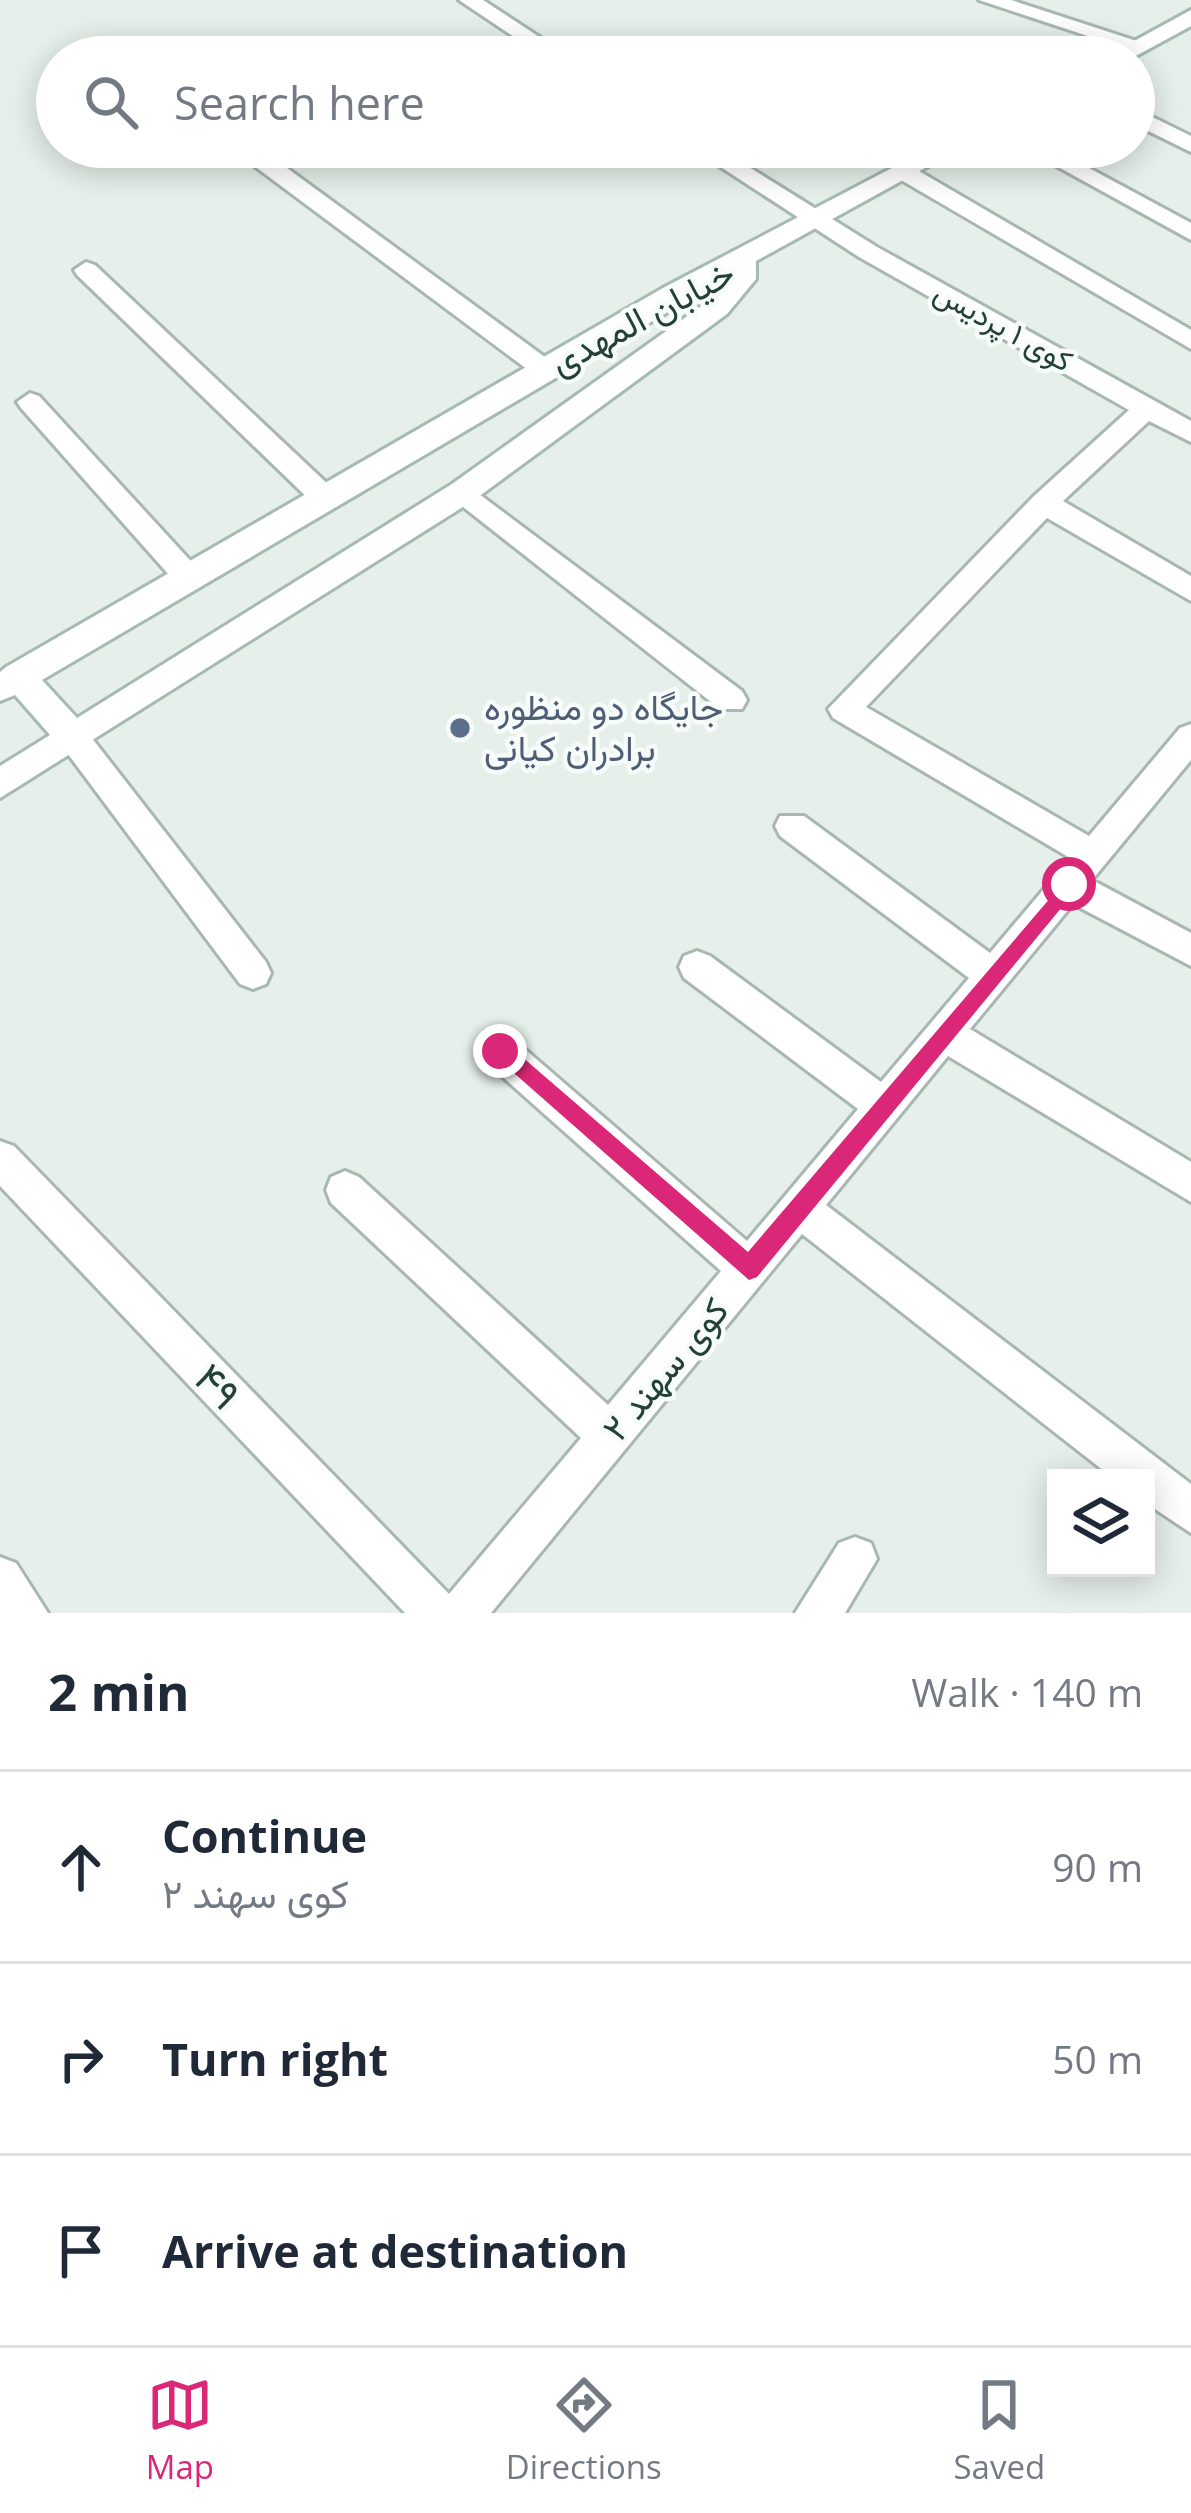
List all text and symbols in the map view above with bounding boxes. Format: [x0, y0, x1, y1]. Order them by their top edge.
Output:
search box [36, 36, 1155, 168]
icon: search [78, 69, 144, 135]
text: Search here [174, 72, 425, 133]
street label: خیابان المهدی [541, 247, 743, 386]
street label: کوی ۱ پردیس [927, 271, 1080, 381]
place label: جایگاه دو منظوره برادران کیانی [484, 682, 723, 772]
marker: جایگاه دو منظوره برادران کیانی [447, 715, 473, 741]
route start [1042, 857, 1096, 911]
route end [473, 1024, 527, 1078]
street label: کوی سهند ۲ [590, 1287, 739, 1451]
street label: ۴۹ [183, 1349, 255, 1421]
map controls [1047, 1469, 1155, 1577]
button: layers [1047, 1469, 1155, 1577]
text: 2 min [48, 1656, 190, 1726]
text: Walk · 140 m [911, 1665, 1143, 1718]
text: Continue [162, 1805, 367, 1866]
icon: ahead [48, 1834, 114, 1900]
text: 90 m [1052, 1840, 1143, 1893]
text: کوی سهند ۲ [162, 1866, 349, 1919]
icon: right [48, 2026, 114, 2092]
text: Turn right [162, 2028, 388, 2089]
text: 50 m [1052, 2032, 1143, 2085]
icon: arrive [48, 2218, 114, 2284]
text: Arrive at destination [162, 2220, 628, 2281]
tab: Map [146, 2372, 214, 2489]
tab: Directions [506, 2372, 662, 2489]
tab: Saved [953, 2372, 1045, 2489]

